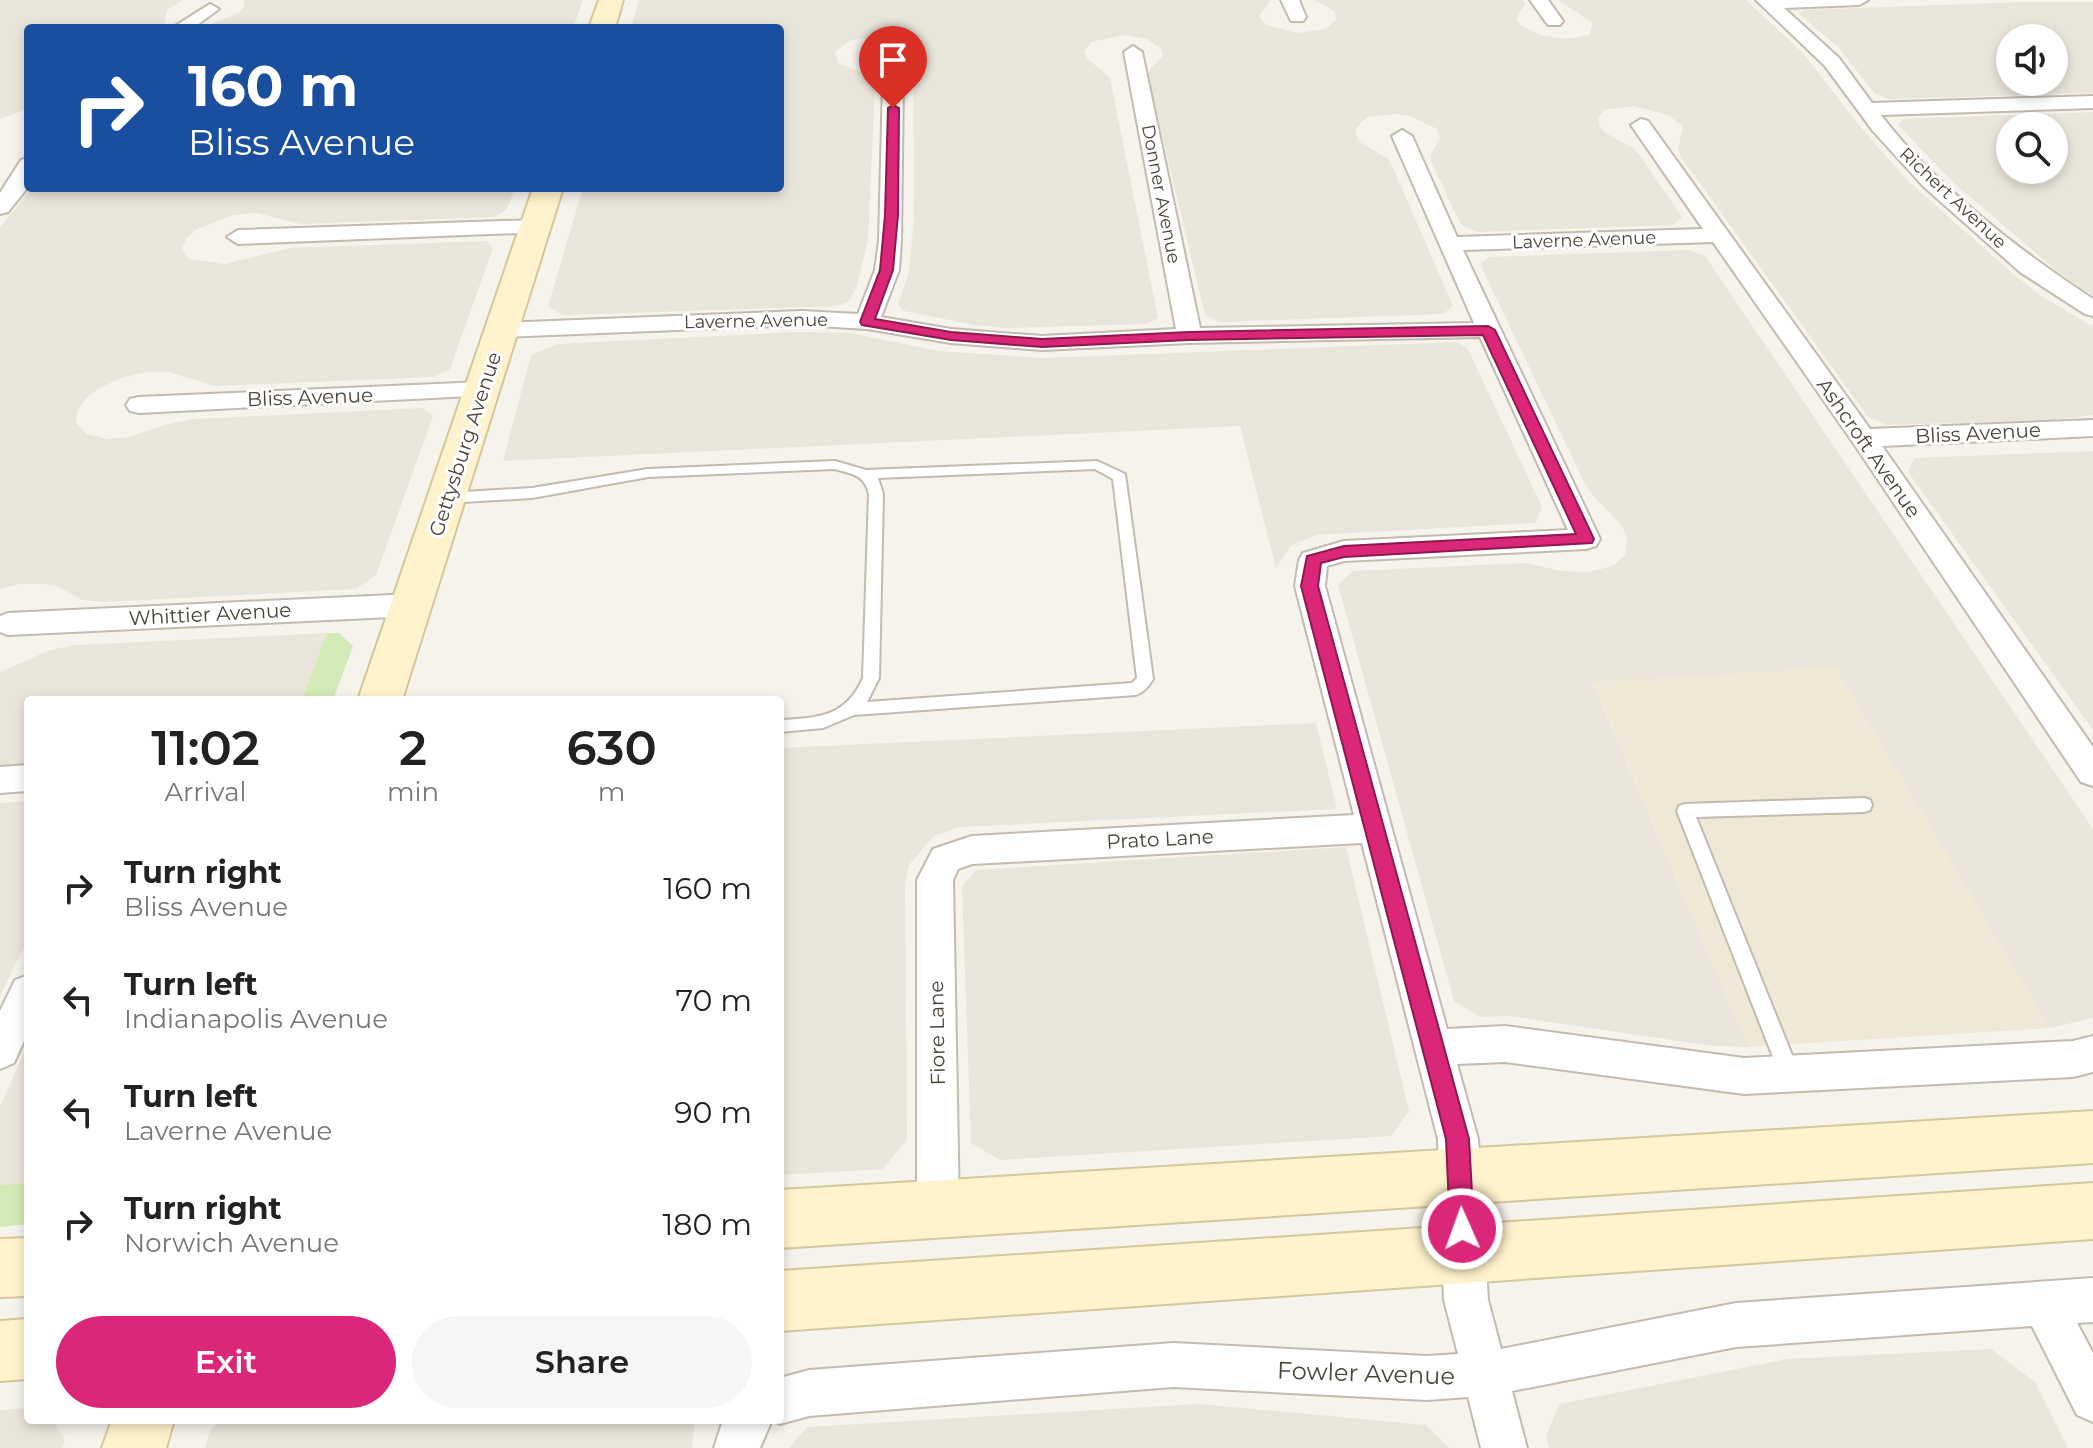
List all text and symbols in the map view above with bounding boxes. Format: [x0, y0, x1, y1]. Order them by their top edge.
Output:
map controls [1996, 24, 2068, 184]
button: sound [1996, 24, 2068, 96]
pin [859, 26, 927, 108]
icon: arrive [871, 38, 915, 82]
text: 160 m [188, 52, 358, 120]
icon: right [56, 56, 160, 160]
button: search [1996, 112, 2068, 184]
text: Bliss Avenue [188, 120, 415, 164]
street label: Donner Avenue [1137, 123, 1185, 266]
street label: Richert Avenue [1895, 143, 2011, 253]
street label: Laverne Avenue [1512, 226, 1657, 254]
street label: Laverne Avenue [684, 309, 828, 333]
street label: Gettysburg Avenue [424, 349, 506, 539]
street label: Ashcroft Avenue [1812, 374, 1926, 522]
street label: Bliss Avenue [247, 383, 373, 411]
street label: Bliss Avenue [1914, 418, 2042, 448]
street label: Whittier Avenue [128, 598, 292, 630]
text: 11:02 [151, 719, 260, 777]
text: 2 [399, 719, 427, 777]
text: 630 [566, 719, 657, 777]
text: Arrival [164, 776, 246, 808]
text: min [387, 776, 439, 808]
text: m [598, 776, 625, 808]
street label: Prato Lane [1106, 824, 1214, 854]
text: Turn right [124, 854, 281, 891]
icon: right [56, 866, 100, 910]
text: 160 m [663, 870, 752, 907]
text: Bliss Avenue [124, 891, 288, 923]
text: Turn left [124, 966, 257, 1003]
icon: left [56, 978, 100, 1022]
street label: Fiore Lane [924, 980, 950, 1086]
text: 70 m [675, 982, 752, 1019]
text: Indianapolis Avenue [124, 1003, 388, 1035]
text: Turn left [124, 1078, 257, 1115]
icon: left [56, 1090, 100, 1134]
text: 90 m [674, 1094, 752, 1131]
text: Laverne Avenue [124, 1115, 332, 1147]
position arrow [1420, 1187, 1504, 1271]
text: Turn right [124, 1190, 281, 1227]
icon: right [56, 1202, 100, 1246]
text: 180 m [662, 1206, 752, 1243]
text: Norwich Avenue [124, 1227, 339, 1259]
button: Exit [56, 1316, 396, 1408]
button: Share [412, 1316, 752, 1408]
street label: Fowler Avenue [1277, 1355, 1455, 1391]

